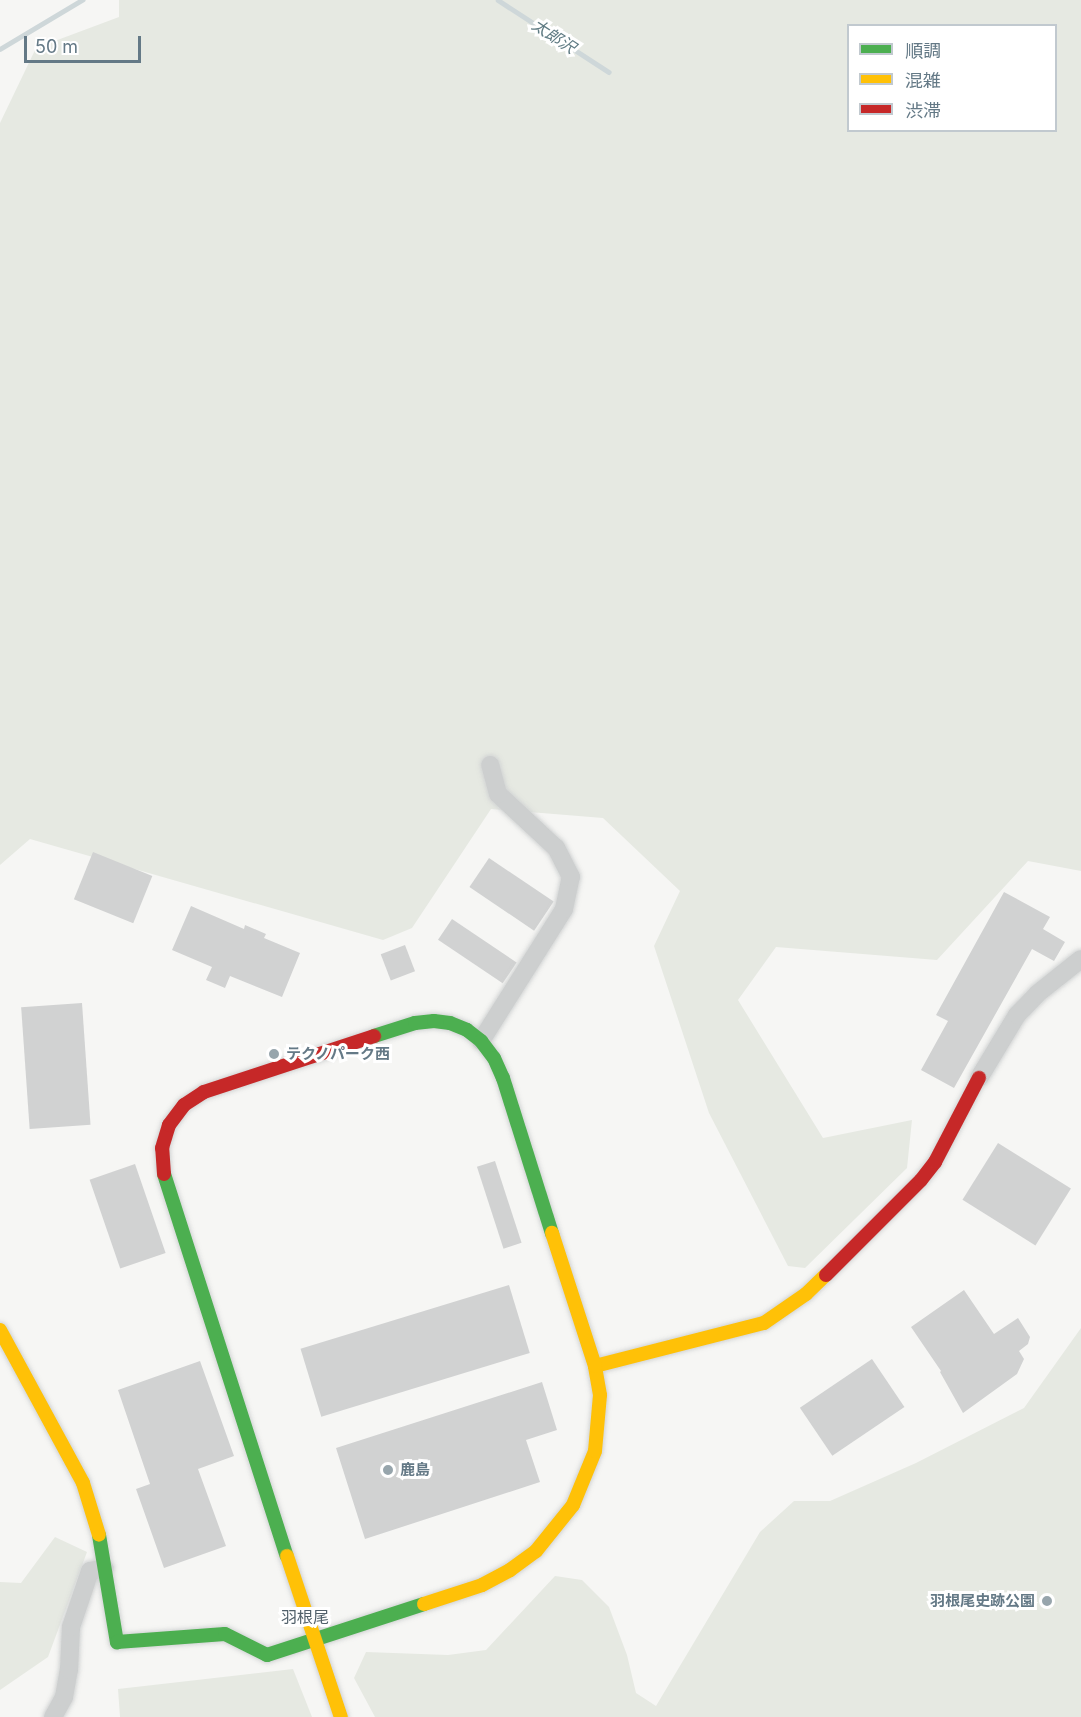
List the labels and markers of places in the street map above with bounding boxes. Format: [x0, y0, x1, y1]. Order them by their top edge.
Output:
place label: テクノパーク西 [286, 1045, 391, 1063]
marker: テクノパーク西 [267, 1047, 281, 1061]
place label: 鹿島 [400, 1461, 430, 1479]
marker: 鹿島 [381, 1463, 395, 1477]
place label: 羽根尾史跡公園 [930, 1592, 1035, 1610]
marker: 羽根尾史跡公園 [1040, 1594, 1054, 1608]

